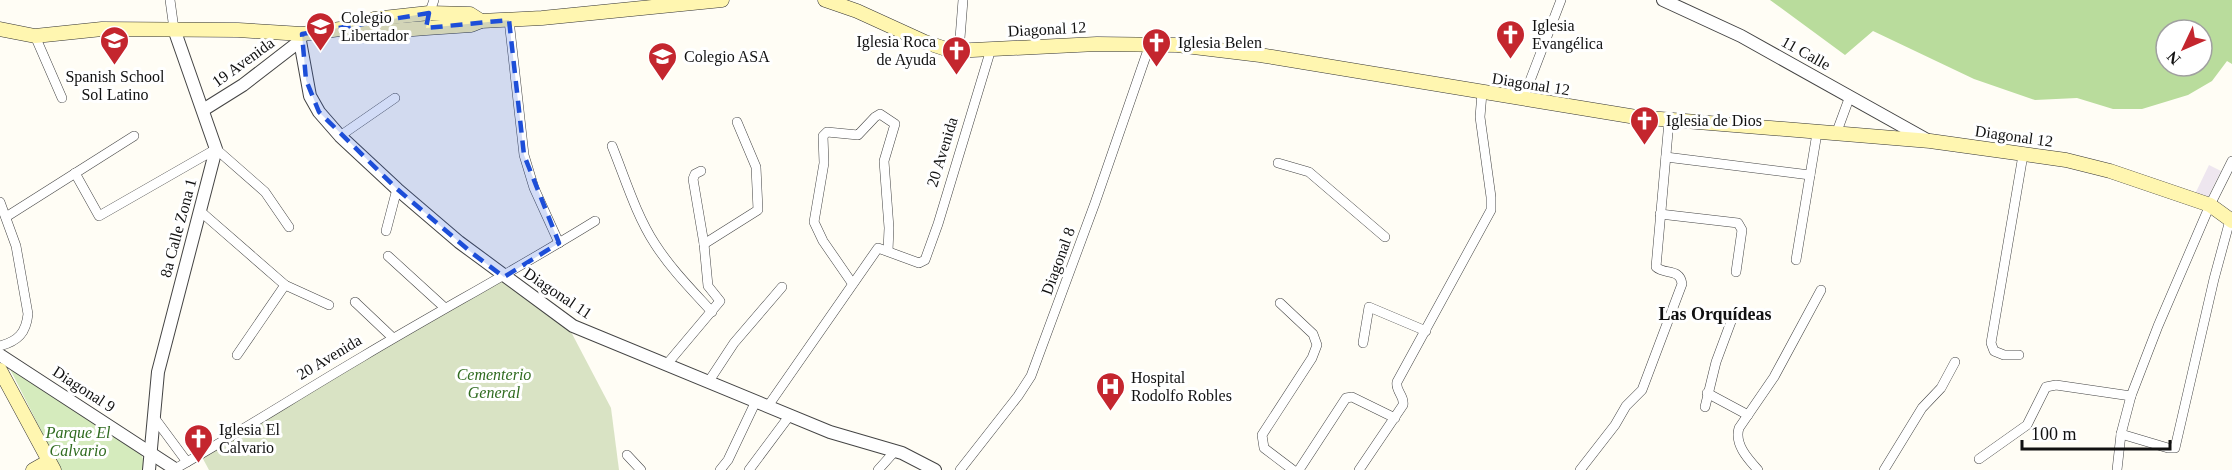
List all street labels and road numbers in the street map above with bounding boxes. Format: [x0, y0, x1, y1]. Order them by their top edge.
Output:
street label: Diagonal 12 [1007, 18, 1087, 41]
street label: 11 Calle [1779, 33, 1833, 73]
street label: 19 Avenida [209, 34, 277, 90]
street label: Diagonal 12 [1491, 69, 1571, 100]
street label: 20 Avenida [923, 115, 961, 189]
street label: Diagonal 12 [1974, 122, 2054, 151]
street label: 8a Calle Zona 1 [157, 177, 199, 279]
street label: Diagonal 8 [1038, 225, 1079, 297]
street label: Diagonal 11 [520, 264, 595, 323]
street label: 20 Avenida [294, 331, 364, 383]
street label: Diagonal 9 [49, 363, 118, 416]

